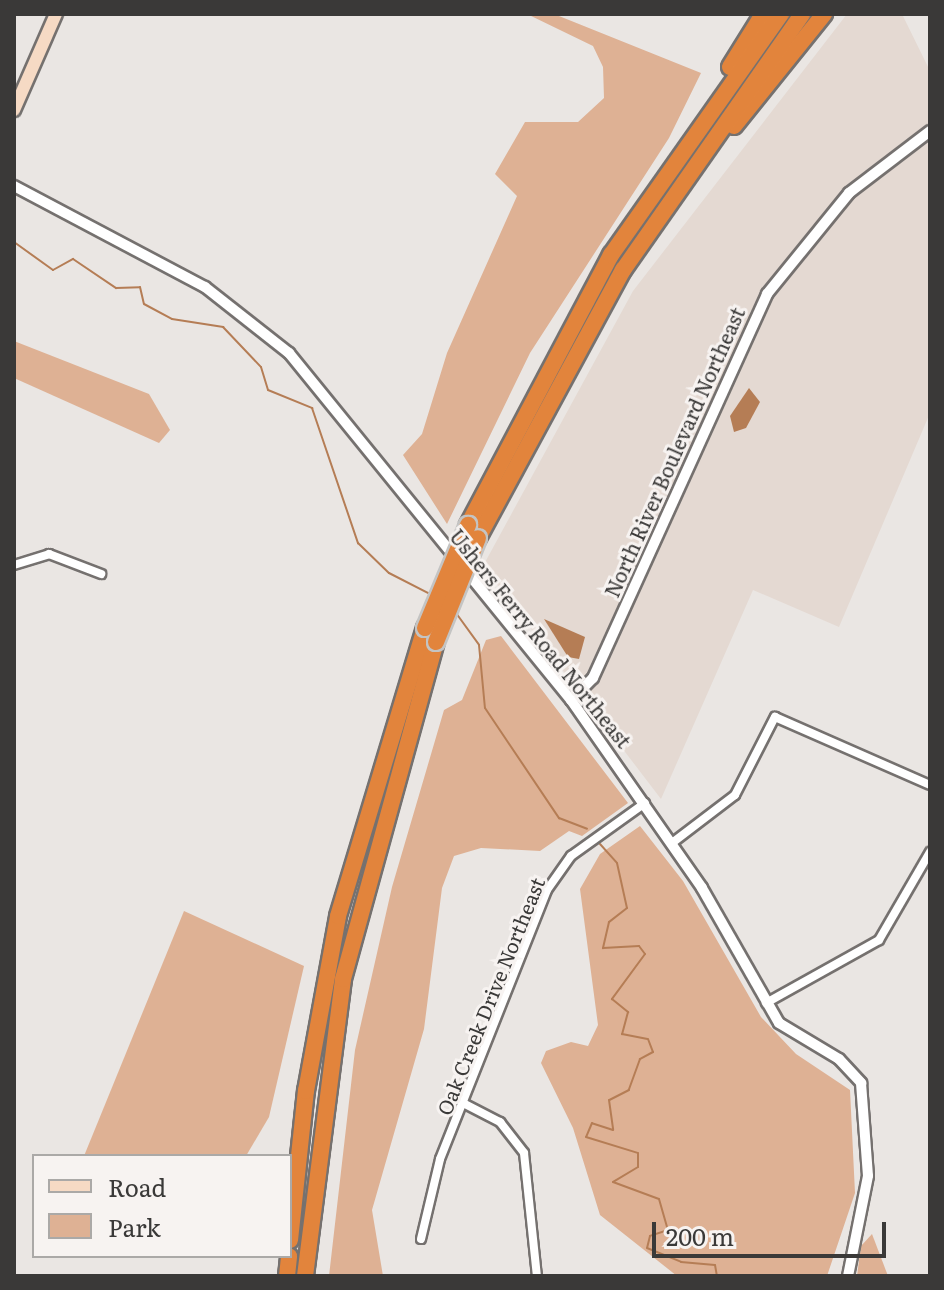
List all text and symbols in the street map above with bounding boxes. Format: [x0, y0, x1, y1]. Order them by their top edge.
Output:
street label: North River Boulevard Northeast [599, 303, 749, 601]
street label: Ushers Ferry Road Northeast [445, 524, 637, 752]
street label: Oak Creek Drive Northeast [431, 874, 549, 1118]
legend [32, 1154, 292, 1258]
text: Road [108, 1169, 166, 1204]
scale bar [656, 1206, 890, 1256]
text: Park [108, 1209, 161, 1244]
text: 200 m [666, 1218, 734, 1253]

